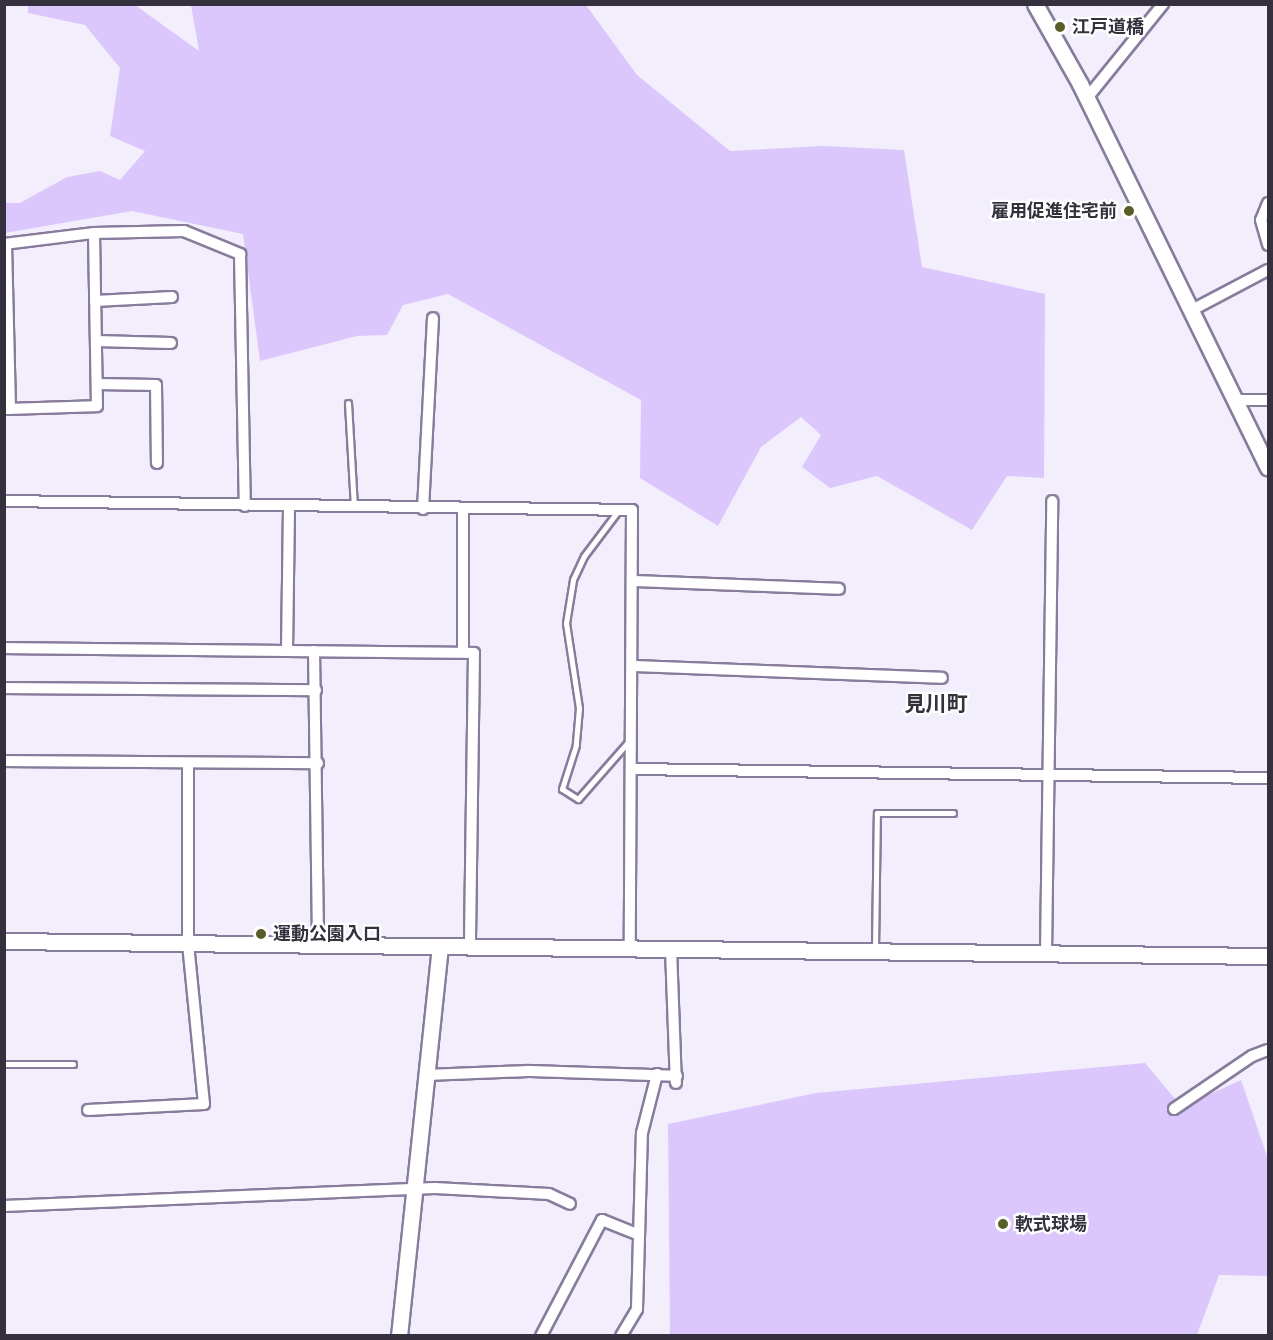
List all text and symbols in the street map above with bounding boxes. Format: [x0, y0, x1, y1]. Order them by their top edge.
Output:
place label: 江戸道橋 [1072, 16, 1144, 38]
marker: 江戸道橋 [1053, 20, 1067, 34]
place label: 雇用促進住宅前 [991, 200, 1117, 222]
marker: 雇用促進住宅前 [1122, 204, 1136, 218]
district label: 見川町 [905, 691, 967, 717]
place label: 運動公園入口 [273, 923, 381, 945]
marker: 運動公園入口 [254, 927, 268, 941]
place label: 軟式球場 [1015, 1213, 1087, 1235]
marker: 軟式球場 [996, 1217, 1010, 1231]

